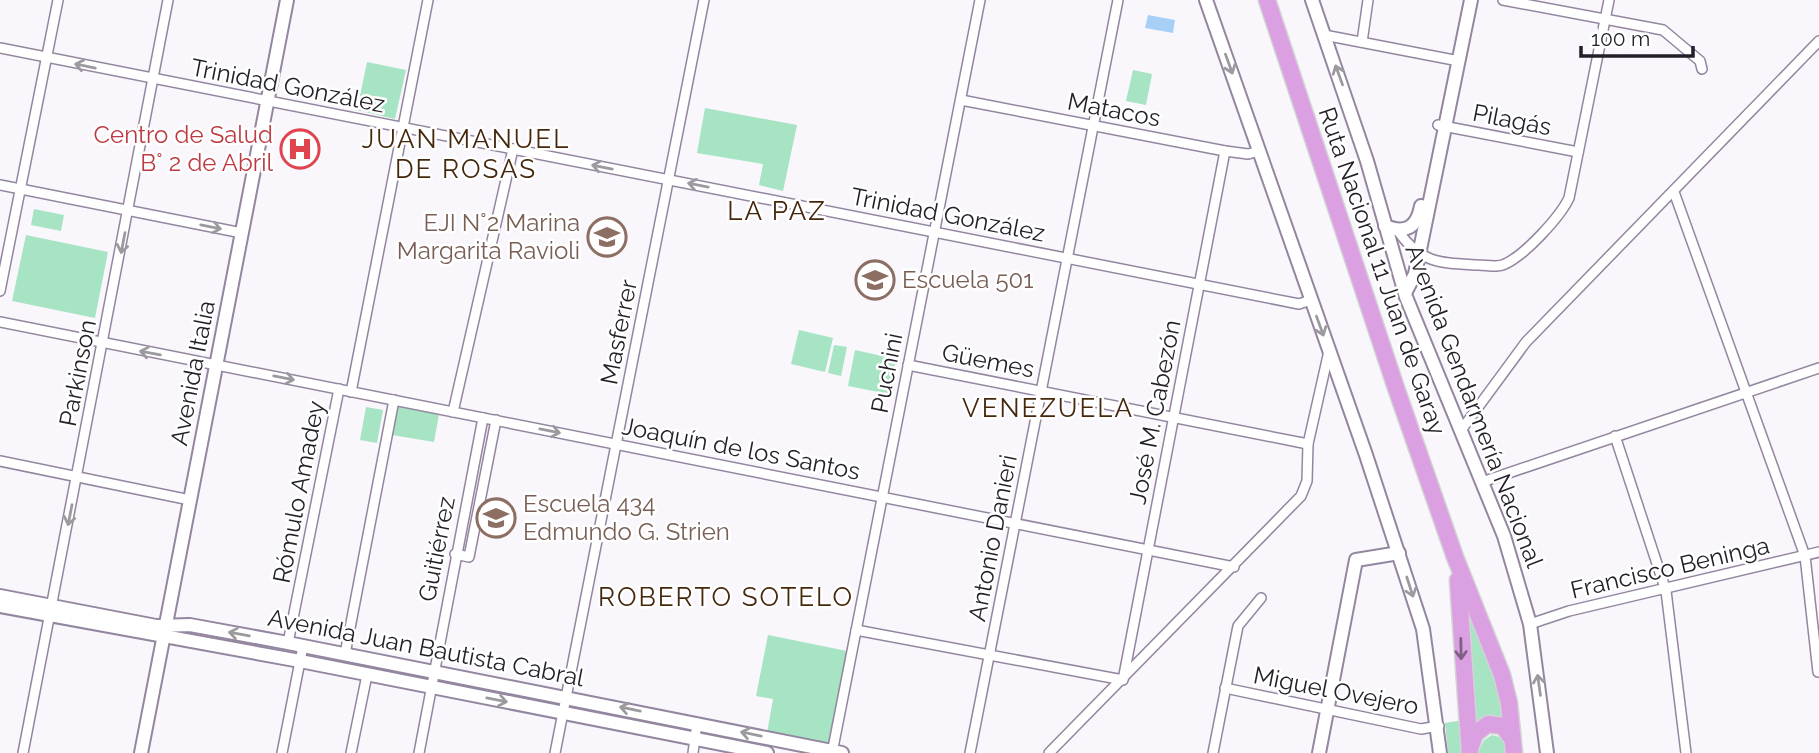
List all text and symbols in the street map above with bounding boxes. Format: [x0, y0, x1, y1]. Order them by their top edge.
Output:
scale bar [1581, 14, 1693, 58]
text: 100 m [1591, 26, 1650, 51]
street label: Trinidad González [189, 52, 388, 119]
one-way arrow [1224, 53, 1236, 75]
one-way arrow [74, 58, 97, 72]
one-way arrow [1332, 65, 1344, 87]
street label: Matacos [1065, 86, 1163, 133]
street label: Pilagás [1470, 98, 1554, 141]
street label: Ruta Nacional 11 Juan de Garay [1313, 103, 1452, 438]
place label: Centro de Salud B° 2 de Abril [94, 120, 273, 177]
district label: JUAN MANUEL DE ROSAS [362, 124, 570, 184]
hospital icon: Centro de Salud B° 2 de Abril [279, 128, 321, 170]
one-way arrow [591, 159, 614, 173]
one-way arrow [687, 178, 709, 192]
street label: Trinidad González [849, 181, 1048, 248]
district label: LA PAZ [727, 196, 827, 226]
place label: EJI N°2 Marina Margarita Ravioli [397, 208, 580, 265]
school or university icon: EJI N°2 Marina Margarita Ravioli [586, 216, 628, 258]
one-way arrow [199, 220, 222, 234]
one-way arrow [116, 231, 129, 254]
street label: Avenida Gendarmería Nacional [1399, 240, 1550, 572]
school or university icon: Escuela 501 [854, 259, 896, 301]
place label: Escuela 501 [902, 265, 1033, 294]
street label: Masferrer [594, 276, 643, 387]
street label: Avenida Italia [164, 298, 221, 448]
one-way arrow [1314, 314, 1327, 336]
street label: Parkinson [53, 317, 102, 429]
street label: José M. Cabezón [1122, 317, 1187, 507]
street label: Puchini [865, 330, 908, 415]
street label: Güemes [940, 337, 1037, 384]
one-way arrow [139, 346, 162, 359]
one-way arrow [272, 372, 295, 386]
district label: VENEZUELA [962, 393, 1134, 423]
street label: Rómulo Amadey [267, 398, 330, 586]
street label: Joaquín de los Santos [620, 411, 863, 486]
one-way arrow [538, 425, 561, 438]
street label: Antonio Danieri [962, 452, 1023, 624]
place label: Escuela 434 Edmundo G. Strien [523, 489, 730, 546]
street label: Guitiérrez [412, 494, 461, 604]
school or university icon: Escuela 434 Edmundo G. Strien [475, 497, 517, 539]
one-way arrow [63, 503, 77, 526]
street label: Francisco Beninga [1568, 531, 1772, 605]
one-way arrow [1404, 576, 1417, 598]
district label: ROBERTO SOTELO [598, 582, 854, 612]
street label: Avenida Juan Bautista Cabral [266, 603, 587, 692]
one-way arrow [228, 627, 251, 640]
one-way arrow [1455, 637, 1468, 660]
street label: Miguel Ovejero [1251, 660, 1421, 721]
one-way arrow [1532, 674, 1545, 697]
one-way arrow [485, 694, 508, 707]
one-way arrow [619, 702, 642, 716]
one-way arrow [740, 727, 763, 741]

